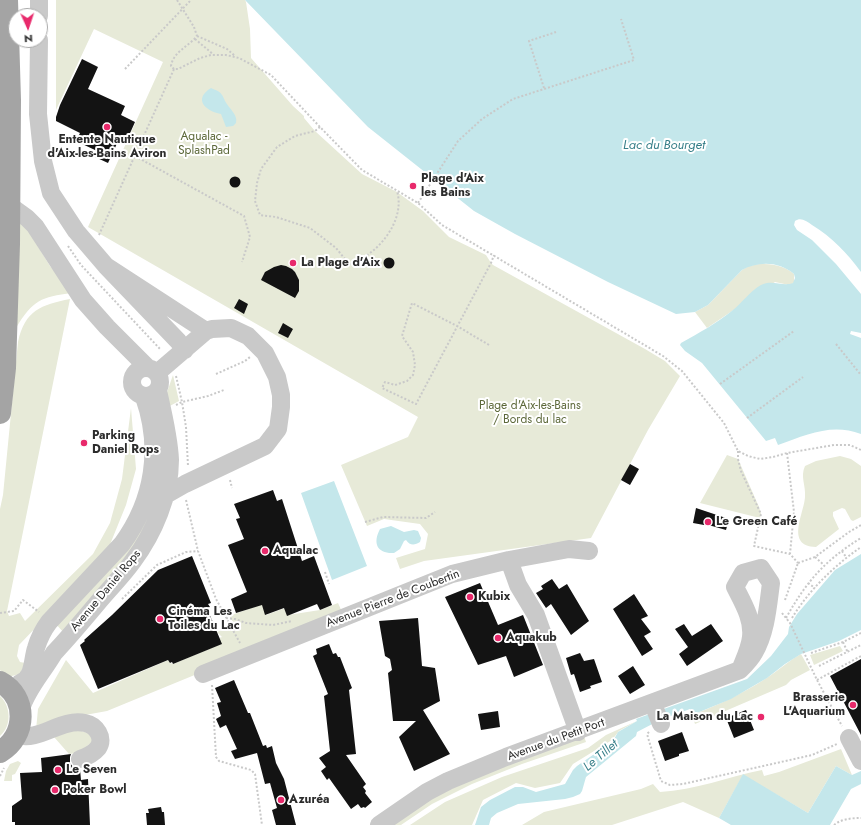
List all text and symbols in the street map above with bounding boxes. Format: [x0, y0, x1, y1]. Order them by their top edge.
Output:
north arrow [8, 8, 48, 48]
text: N [24, 31, 33, 47]
marker: Entente Nautique d'Aix-les-Bains Aviron [102, 122, 112, 132]
park label: Aqualac - SplashPad [178, 130, 230, 158]
place label: Entente Nautique d'Aix-les-Bains Aviron [47, 133, 167, 161]
water label: Lac du Bourget [623, 138, 705, 154]
place label: Plage d'Aix les Bains [421, 172, 484, 200]
marker: Plage d'Aix les Bains [408, 181, 418, 191]
place label: La Plage d'Aix [301, 256, 380, 270]
marker: La Plage d'Aix [288, 258, 298, 268]
park label: Plage d'Aix-les-Bains / Bords du lac [479, 399, 581, 427]
place label: Parking Daniel Rops [92, 429, 159, 457]
marker: Parking Daniel Rops [79, 438, 89, 448]
place label: Le Green Café [716, 515, 797, 529]
marker: Le Green Café [703, 517, 713, 527]
place label: Aqualac [273, 544, 318, 558]
marker: Aqualac [260, 546, 270, 556]
street label: Avenue Daniel Rops [68, 547, 144, 635]
street label: Avenue Pierre de Coubertin [324, 567, 462, 631]
place label: Kubix [478, 590, 510, 604]
marker: Kubix [465, 592, 475, 602]
place label: Cinéma Les Toiles du Lac [168, 605, 240, 633]
marker: Cinéma Les Toiles du Lac [155, 614, 165, 624]
place label: Aquakub [506, 631, 557, 645]
marker: Aquakub [493, 633, 503, 643]
place label: Brasserie L'Aquarium [783, 691, 845, 719]
marker: Brasserie L'Aquarium [848, 700, 858, 710]
place label: La Maison du Lac [656, 710, 753, 724]
marker: La Maison du Lac [756, 712, 766, 722]
street label: Avenue du Petit Port [505, 716, 607, 764]
water label: Le Tillet [580, 737, 622, 775]
place label: Le Seven [66, 763, 117, 777]
marker: Le Seven [53, 765, 63, 775]
place label: Poker Bowl [63, 783, 127, 797]
marker: Poker Bowl [50, 785, 60, 795]
place label: Azuréa [289, 793, 330, 807]
marker: Azuréa [276, 795, 286, 805]

